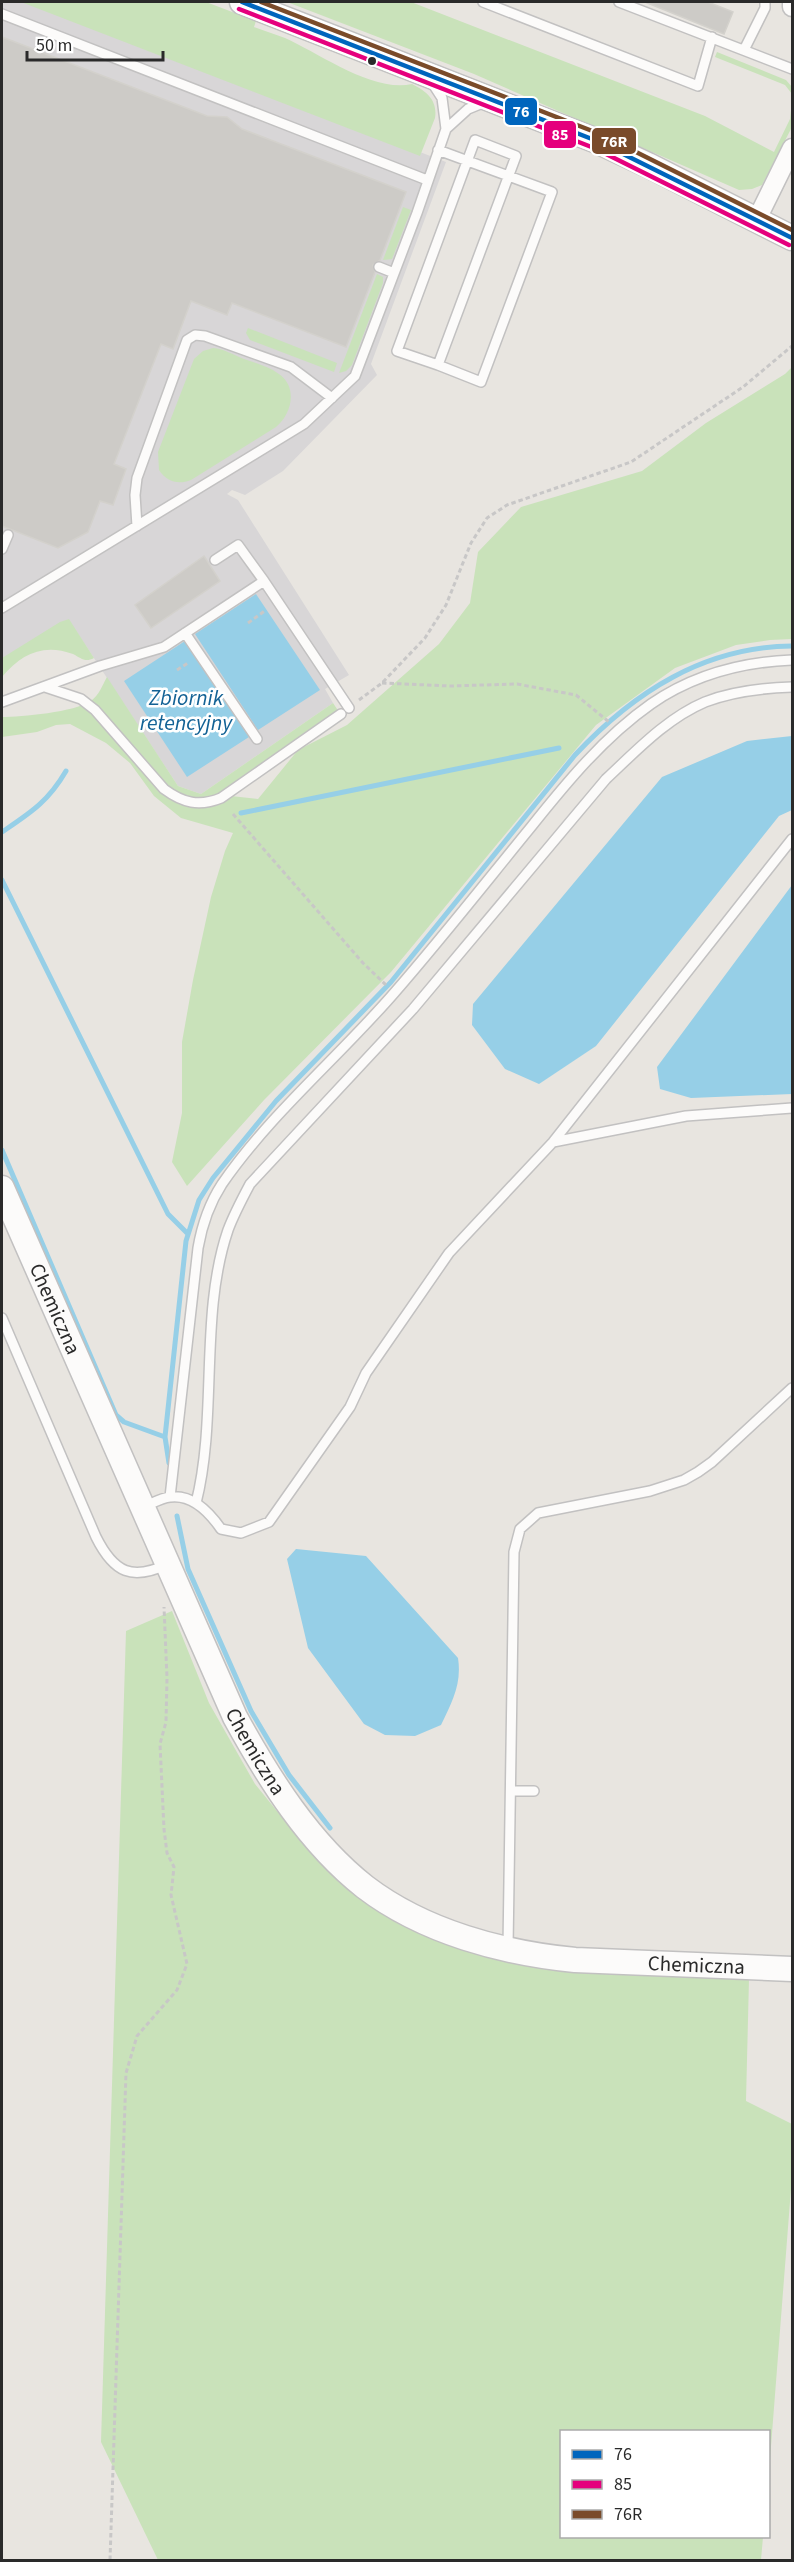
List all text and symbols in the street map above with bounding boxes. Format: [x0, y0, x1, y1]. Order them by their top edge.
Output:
scale bar [27, 24, 164, 62]
text: 50 m [36, 33, 72, 58]
unlabelled marker [366, 55, 378, 67]
line badge: 76 [504, 97, 538, 126]
text: 76 [513, 101, 529, 123]
line badge: 85 [543, 120, 577, 149]
text: 85 [552, 124, 568, 146]
line badge: 76R [591, 127, 637, 155]
text: 76R [601, 131, 628, 153]
water label: Zbiornik retencyjny [140, 682, 233, 739]
street label: Chemiczna [22, 1258, 88, 1359]
street label: Chemiczna [218, 1703, 293, 1801]
street label: Chemiczna [647, 1948, 745, 1982]
legend [560, 2430, 770, 2538]
text: 76 [614, 2442, 632, 2467]
text: 85 [614, 2472, 632, 2497]
text: 76R [614, 2502, 642, 2527]

